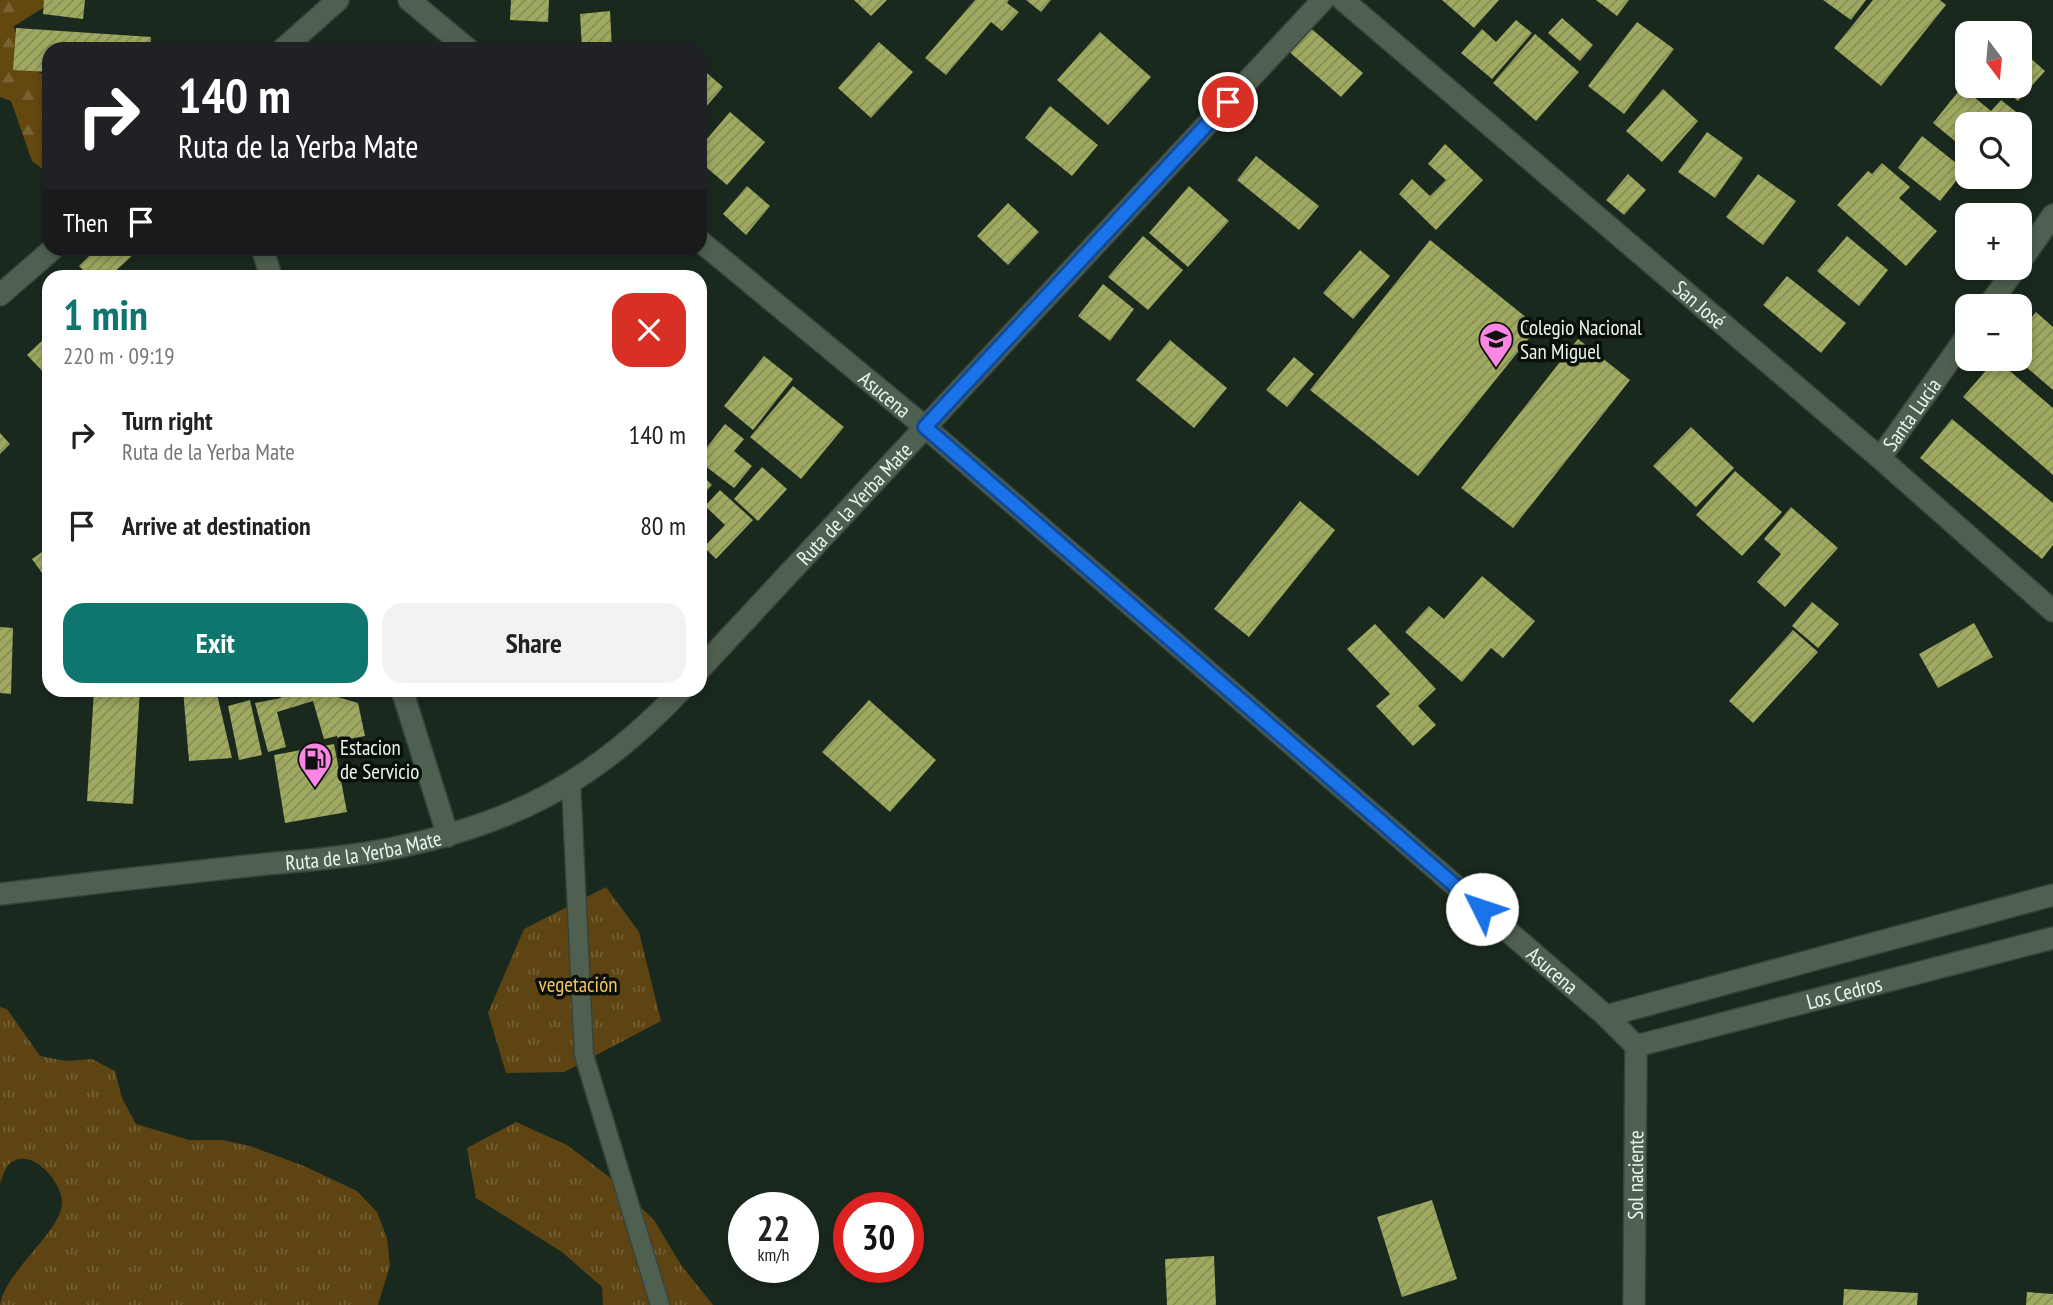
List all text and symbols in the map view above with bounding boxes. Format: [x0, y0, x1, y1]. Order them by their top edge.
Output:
north arrow [1955, 21, 2032, 98]
map controls [1955, 21, 2032, 371]
text: 140 m [178, 63, 291, 127]
icon: right [63, 70, 154, 161]
pin [1198, 72, 1258, 132]
icon: arrive [1209, 83, 1247, 121]
button: search [1955, 112, 2032, 189]
text: Ruta de la Yerba Mate [178, 125, 418, 167]
icon: arrive [122, 203, 160, 241]
button: + [1955, 203, 2032, 280]
text: Then [63, 206, 108, 239]
street label: San José [1668, 274, 1732, 334]
text: 1 min [63, 287, 148, 342]
button: close [612, 293, 686, 367]
button: − [1955, 294, 2032, 371]
place label: Colegio Nacional San Miguel [1520, 314, 1642, 365]
school or university icon: Colegio Nacional San Miguel [1477, 320, 1515, 369]
text: 220 m · 09:19 [63, 341, 175, 370]
street label: Asucena [853, 365, 917, 423]
street label: Santa Lucía [1876, 372, 1947, 456]
text: Turn right [122, 404, 213, 437]
icon: right [63, 416, 101, 454]
text: 140 m [628, 418, 686, 451]
text: Ruta de la Yerba Mate [122, 437, 295, 466]
street label: Ruta de la Yerba Mate [790, 437, 918, 571]
icon: arrive [63, 507, 101, 545]
text: Arrive at destination [122, 509, 311, 542]
text: 80 m [640, 509, 686, 542]
button: Exit [63, 603, 368, 683]
button: Share [382, 603, 686, 683]
place label: Estacion de Servicio [340, 734, 419, 785]
fuel station icon: Estacion de Servicio [296, 740, 334, 789]
street label: Ruta de la Yerba Mate [284, 824, 444, 876]
position arrow [1445, 872, 1519, 946]
street label: Asucena [1521, 940, 1584, 1000]
street label: Los Cedros [1803, 969, 1885, 1015]
park label: vegetación [539, 971, 617, 998]
street label: Sol naciente [1621, 1130, 1649, 1220]
speed limit sign: 30 [833, 1192, 924, 1283]
text: 22 [757, 1205, 790, 1251]
text: km/h [758, 1243, 789, 1266]

